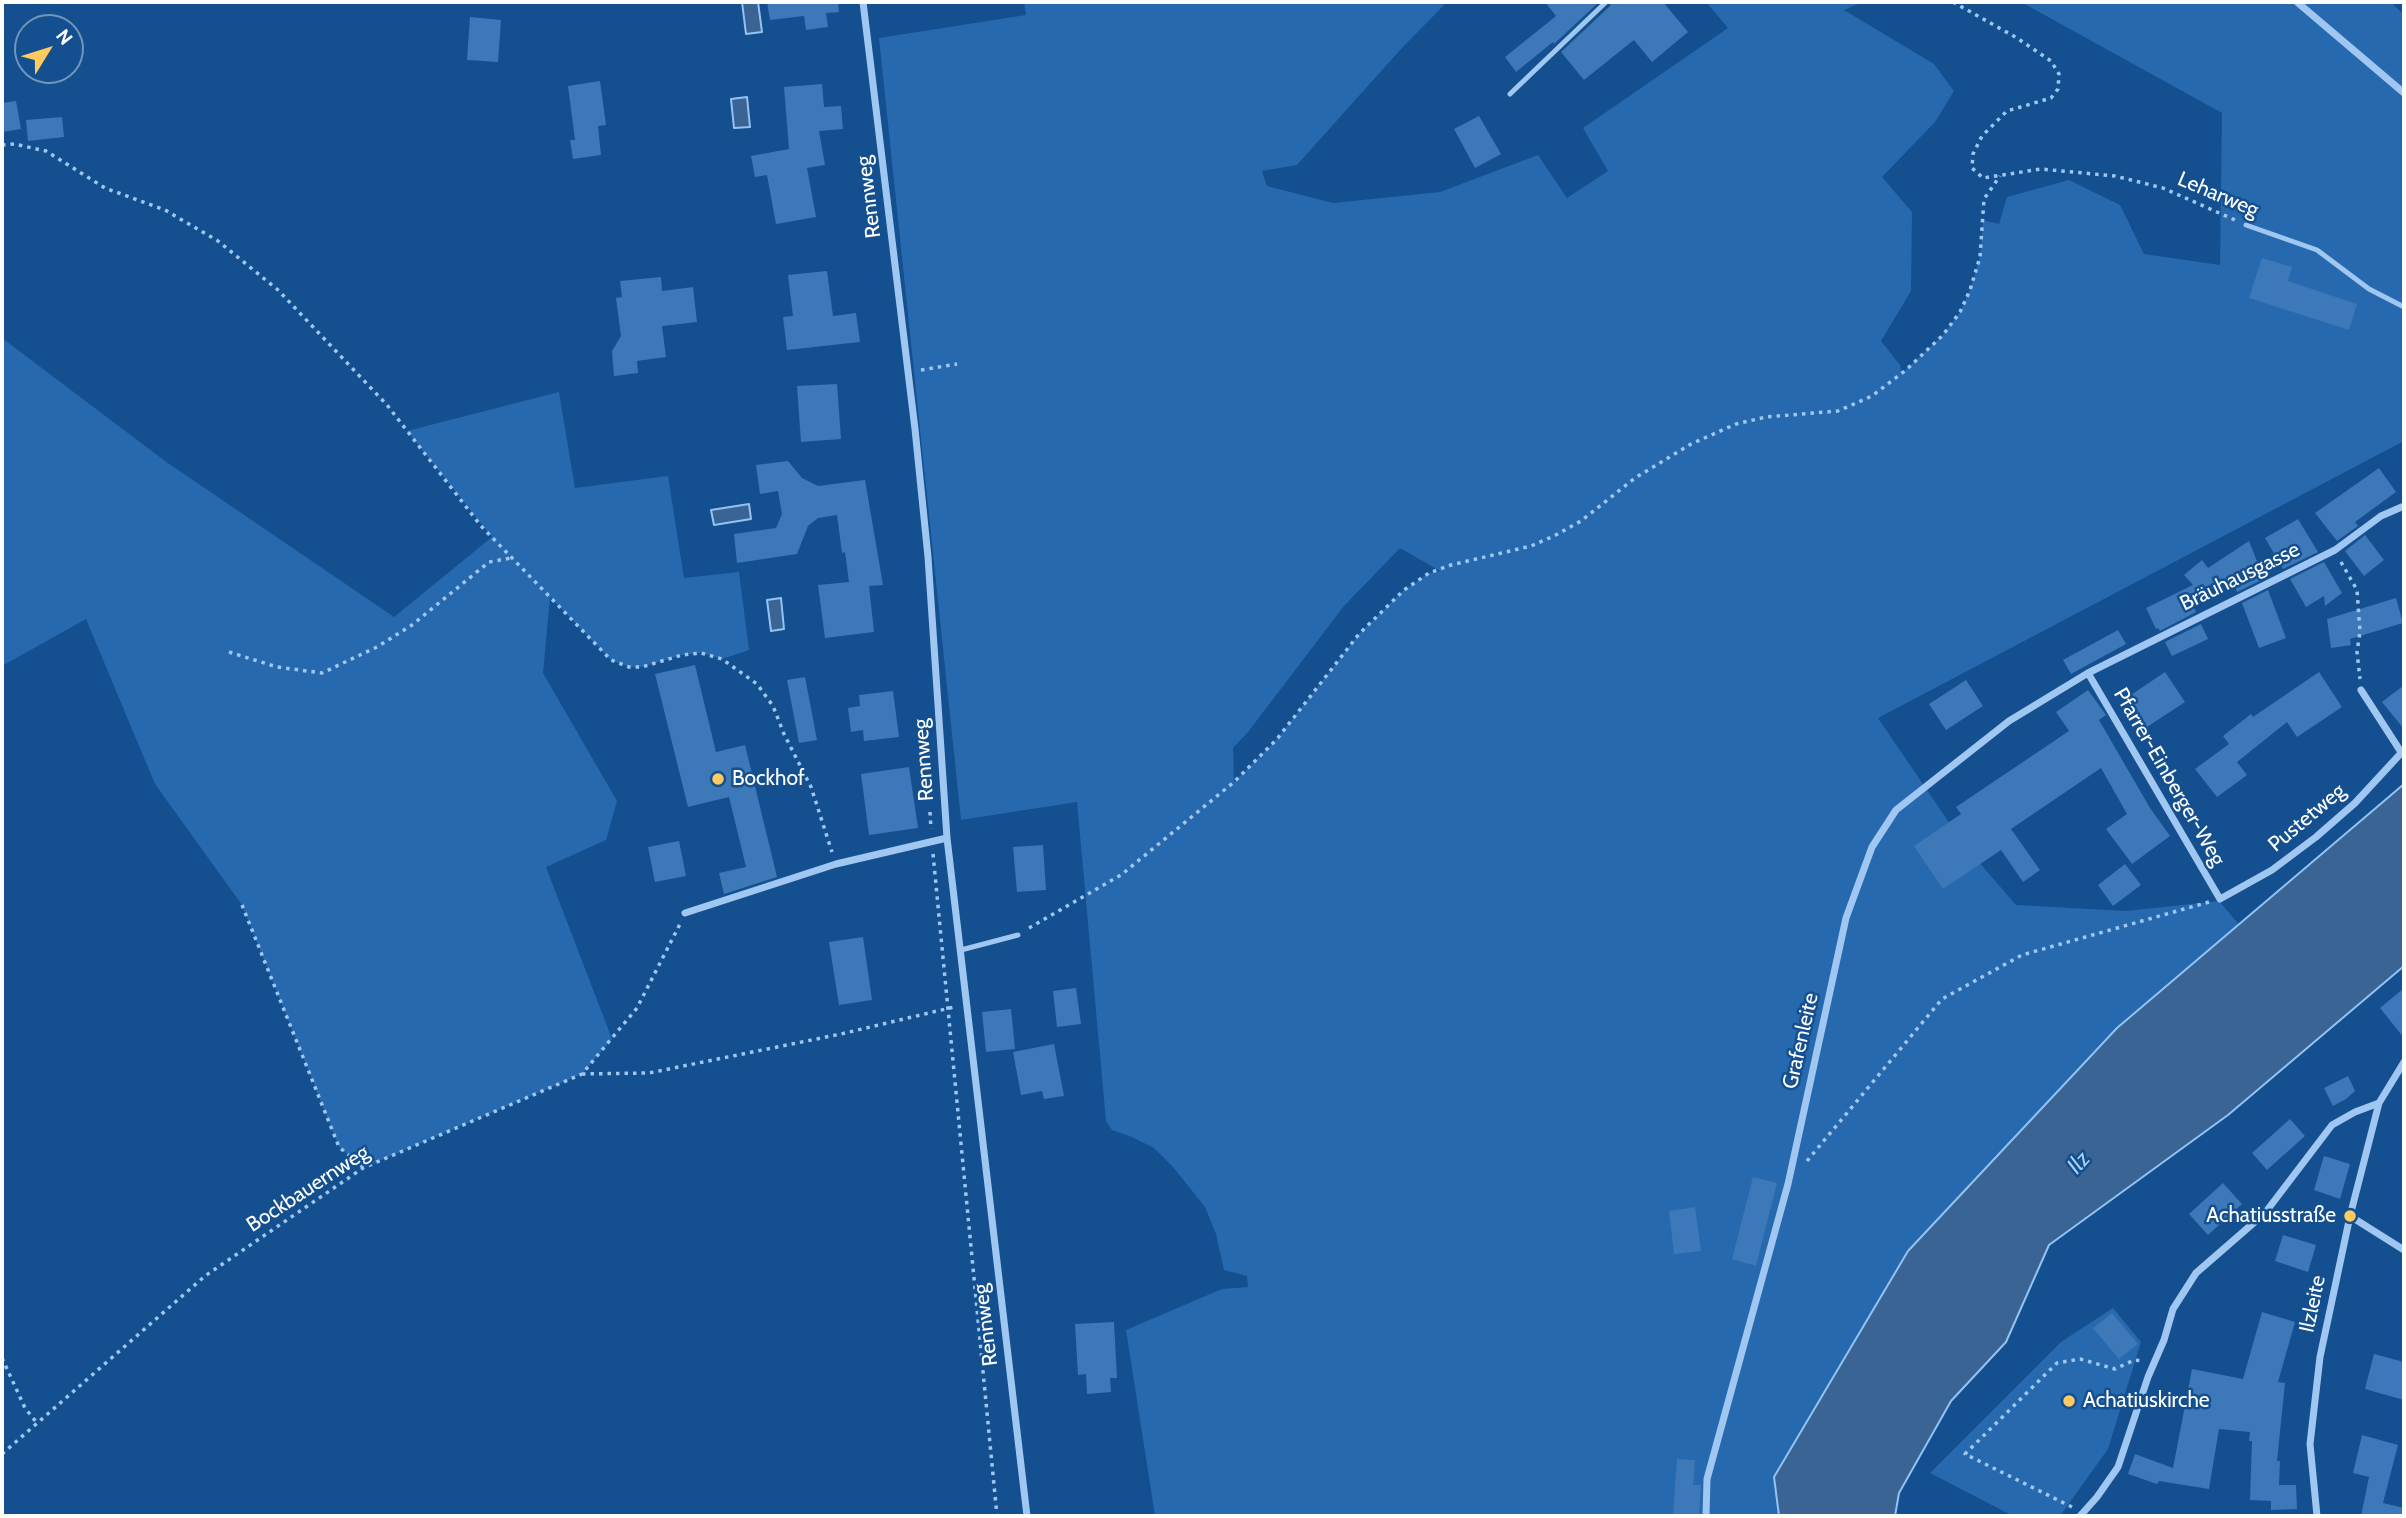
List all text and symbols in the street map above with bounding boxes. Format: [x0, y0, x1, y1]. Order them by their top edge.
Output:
north arrow [14, 14, 84, 84]
text: N [51, 25, 78, 49]
street label: Rennweg [851, 154, 887, 240]
street label: Leharweg [2174, 167, 2262, 223]
street label: Bräuhausgasse [2176, 537, 2304, 617]
street label: Pfarrer-Einberger-Weg [2108, 684, 2230, 870]
street label: Rennweg [909, 718, 939, 802]
place label: Bockhof [732, 766, 805, 792]
marker: Bockhof [710, 771, 726, 787]
street label: Pustetweg [2263, 779, 2351, 857]
street label: Grafenleite [1778, 991, 1824, 1091]
street label: Bockbauernweg [242, 1140, 374, 1238]
water label: Ilz [2062, 1146, 2096, 1180]
place label: Achatiusstraße [2206, 1203, 2336, 1229]
marker: Achatiusstraße [2342, 1208, 2358, 1224]
street label: Ilzleite [2295, 1273, 2331, 1335]
street label: Rennweg [968, 1282, 1004, 1368]
place label: Achatiuskirche [2083, 1388, 2210, 1414]
marker: Achatiuskirche [2061, 1393, 2077, 1409]

